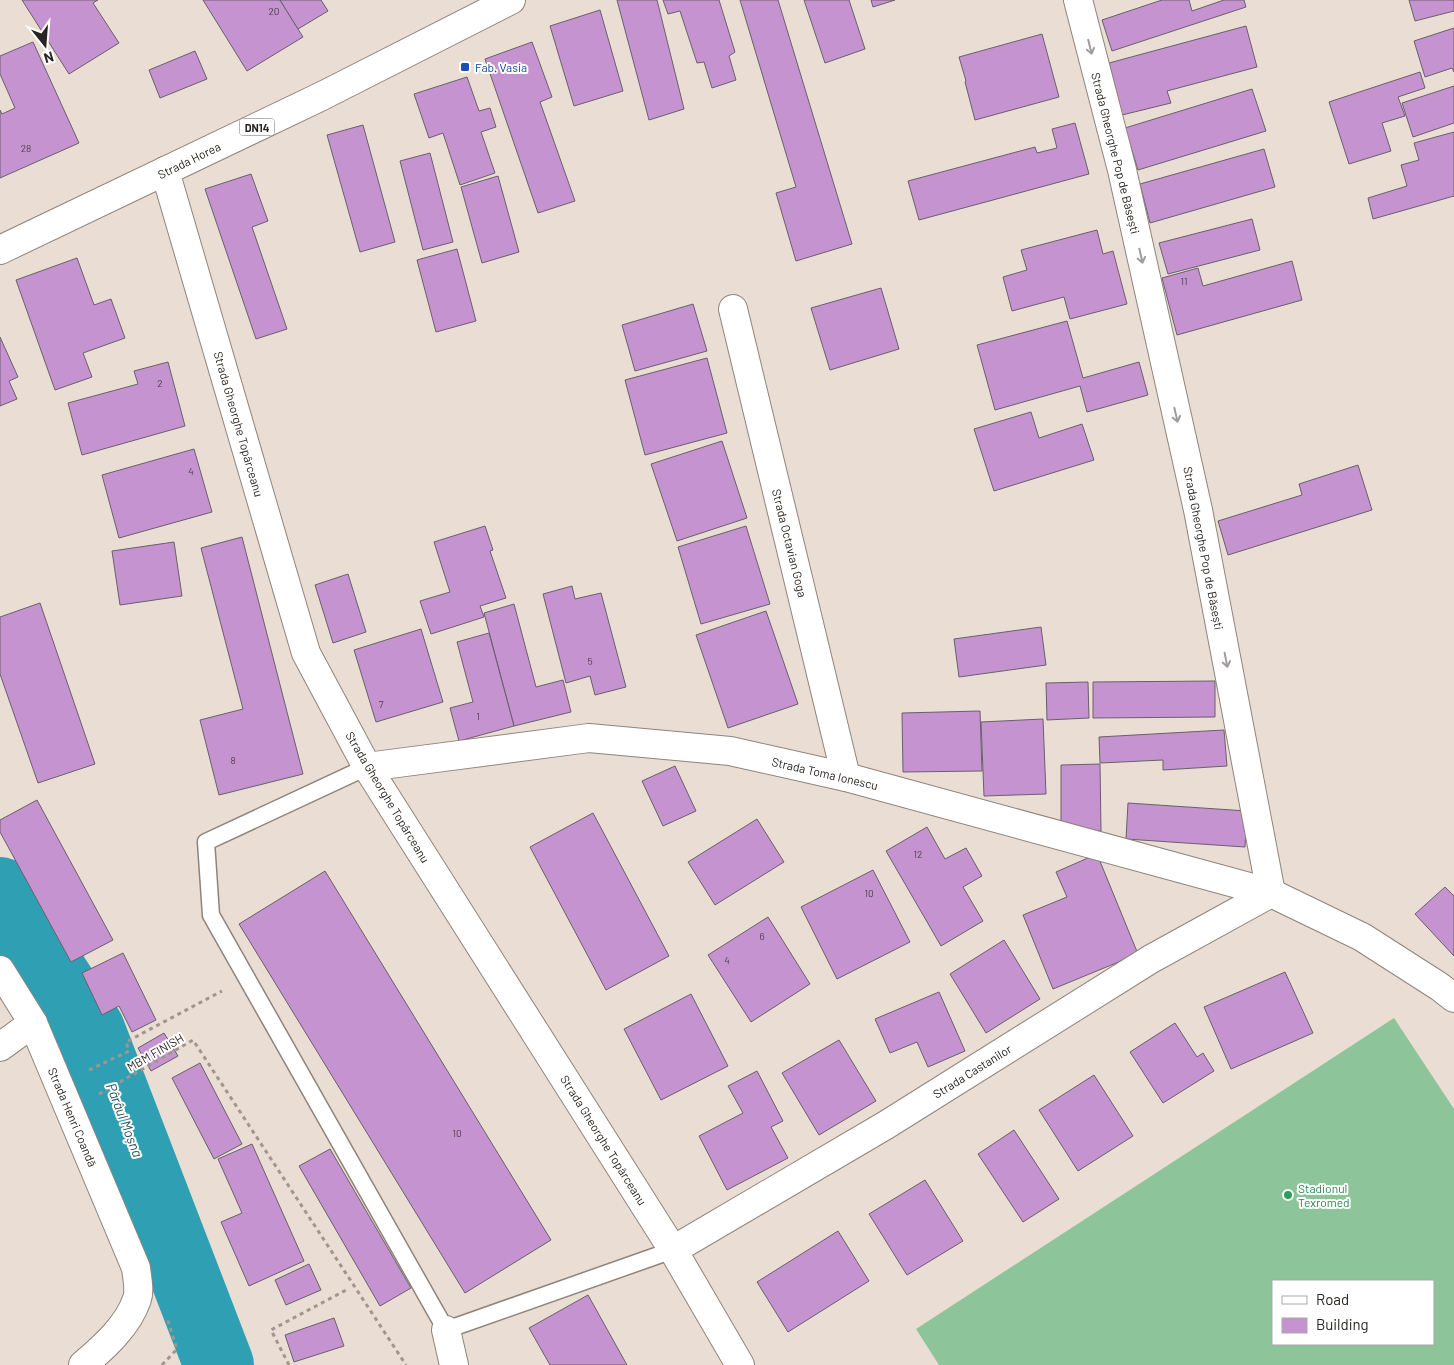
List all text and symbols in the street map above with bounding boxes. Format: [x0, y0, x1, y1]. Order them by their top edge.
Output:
house number: 20 [268, 5, 280, 17]
north arrow [20, 20, 70, 70]
one-way arrow [1086, 39, 1095, 55]
text: N [42, 48, 56, 67]
place label: Fab. Vasia [475, 60, 527, 74]
marker: Fab. Vasia [459, 61, 471, 73]
street label: Strada Gheorghe Pop de Băsești [1089, 71, 1143, 235]
road number: DN14 [240, 118, 274, 136]
street label: Strada Horea [155, 139, 223, 181]
house number: 28 [21, 142, 31, 154]
one-way arrow [1137, 248, 1146, 264]
house number: 11 [1180, 275, 1188, 287]
street label: Strada Gheorghe Topârceanu [212, 350, 266, 498]
house number: 2 [157, 377, 163, 389]
one-way arrow [1172, 406, 1181, 422]
house number: 4 [188, 465, 194, 477]
street label: Strada Gheorghe Pop de Băsești [1181, 465, 1227, 631]
street label: Strada Octavian Goga [770, 487, 810, 599]
one-way arrow [1222, 651, 1232, 667]
house number: 5 [587, 655, 593, 667]
house number: 7 [379, 698, 384, 710]
house number: 1 [476, 710, 480, 722]
street label: Strada Gheorghe Topârceanu [343, 729, 433, 865]
house number: 8 [230, 754, 236, 766]
street label: Strada Toma Ionescu [770, 754, 880, 792]
house number: 12 [914, 848, 922, 860]
house number: 10 [864, 887, 874, 899]
house number: 6 [759, 930, 765, 942]
house number: 4 [724, 954, 730, 966]
street label: MBM FINISH [124, 1030, 186, 1074]
street label: Strada Castanilor [930, 1041, 1014, 1101]
street label: Strada Henri Coandă [46, 1065, 100, 1169]
street label: Strada Gheorghe Topârceanu [558, 1072, 650, 1208]
water label: Pârâul Moșna [103, 1080, 147, 1160]
house number: 10 [452, 1127, 462, 1139]
place label: Stadionul Texromed [1298, 1181, 1350, 1209]
marker: Stadionul Texromed [1282, 1189, 1294, 1201]
legend [1272, 1280, 1434, 1345]
text: Road [1316, 1290, 1349, 1308]
text: Building [1316, 1315, 1369, 1333]

